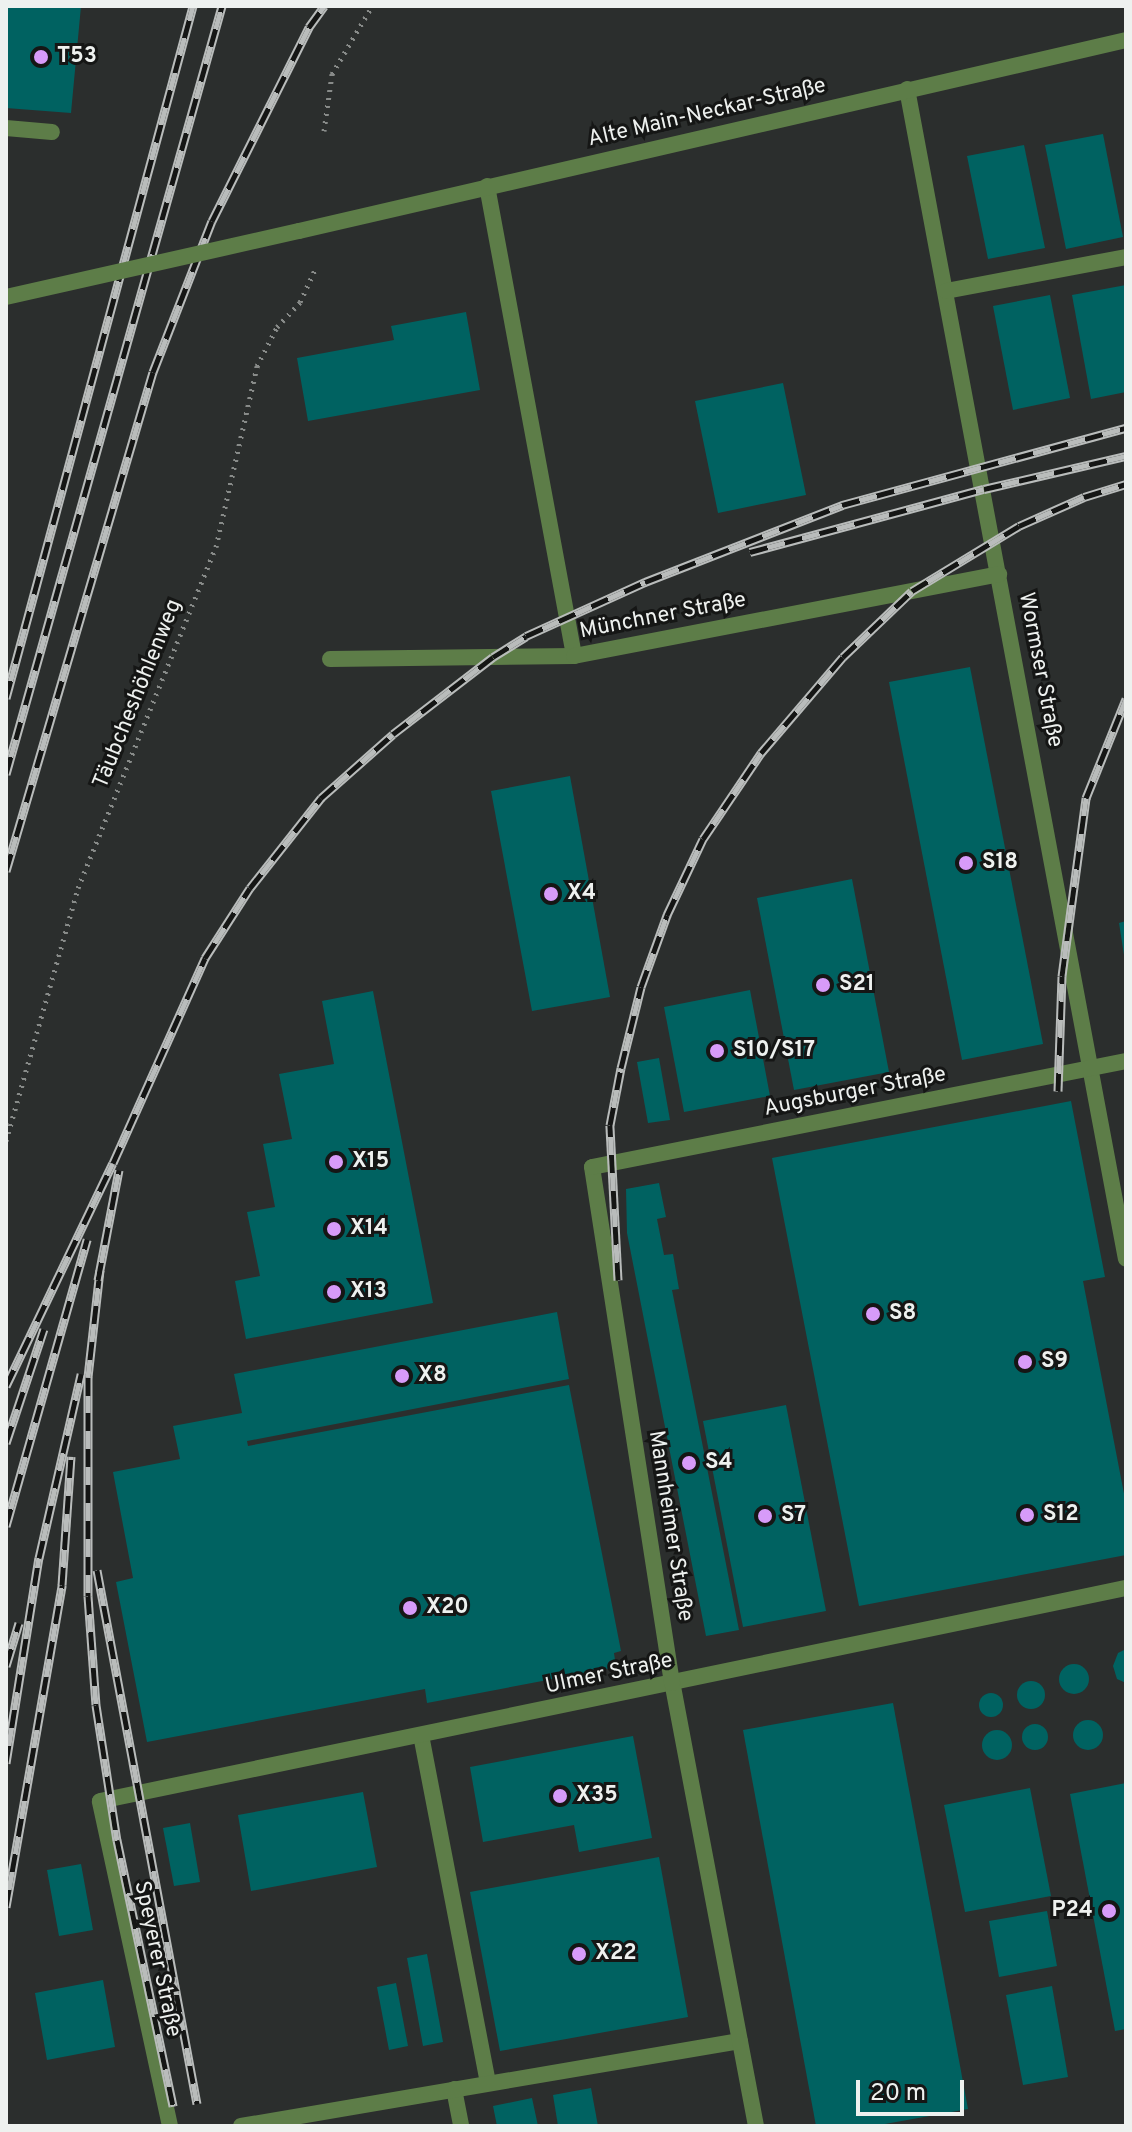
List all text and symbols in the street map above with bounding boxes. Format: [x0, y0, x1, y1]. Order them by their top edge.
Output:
place label: T53 [57, 44, 97, 70]
marker: T53 [32, 48, 50, 66]
street label: Alte Main-Neckar-Straße [585, 73, 829, 153]
street label: Münchner Straße [578, 587, 748, 645]
street label: Wormser Straße [1012, 590, 1068, 750]
street label: Täubcheshöhlenweg [88, 596, 188, 792]
place label: S18 [982, 850, 1018, 876]
marker: S18 [957, 854, 975, 872]
place label: X4 [567, 881, 596, 907]
marker: X4 [542, 885, 560, 903]
place label: S21 [839, 972, 875, 998]
marker: S21 [814, 976, 832, 994]
place label: S10/S17 [733, 1038, 815, 1064]
marker: S10/S17 [708, 1042, 726, 1060]
street label: Augsburger Straße [762, 1061, 948, 1123]
place label: X15 [352, 1149, 389, 1175]
marker: X15 [327, 1153, 345, 1171]
place label: X14 [350, 1216, 388, 1242]
marker: X14 [325, 1220, 343, 1238]
place label: X13 [350, 1279, 387, 1305]
marker: X13 [325, 1283, 343, 1301]
place label: S8 [889, 1301, 916, 1327]
marker: S8 [864, 1305, 882, 1323]
place label: S9 [1041, 1349, 1068, 1375]
marker: S9 [1016, 1353, 1034, 1371]
place label: X8 [418, 1363, 447, 1389]
marker: X8 [393, 1367, 411, 1385]
street label: Mannheimer Straße [642, 1429, 698, 1623]
place label: S4 [705, 1450, 733, 1476]
marker: S4 [680, 1454, 698, 1472]
place label: S12 [1043, 1502, 1079, 1528]
place label: S7 [781, 1503, 806, 1529]
marker: S12 [1018, 1506, 1036, 1524]
marker: S7 [756, 1507, 774, 1525]
place label: X20 [426, 1595, 469, 1621]
marker: X20 [401, 1599, 419, 1617]
street label: Ulmer Straße [543, 1648, 675, 1700]
place label: X35 [576, 1783, 618, 1809]
marker: X35 [551, 1787, 569, 1805]
street label: Speyerer Straße [128, 1879, 186, 2039]
place label: P24 [1052, 1898, 1093, 1924]
marker: P24 [1100, 1902, 1118, 1920]
place label: X22 [595, 1941, 637, 1967]
marker: X22 [570, 1945, 588, 1963]
scale bar [860, 2064, 968, 2114]
text: 20 m [870, 2079, 926, 2109]

